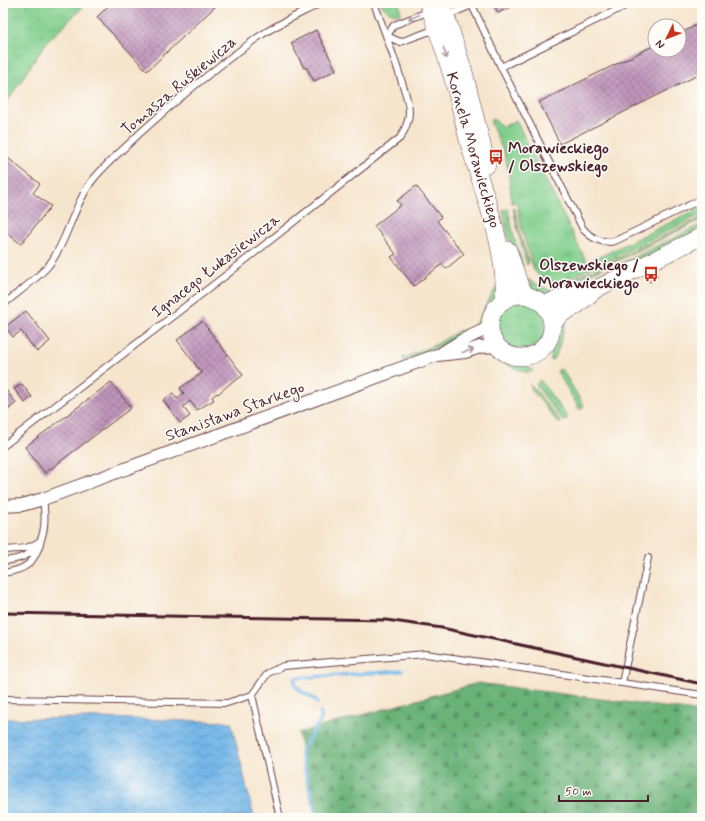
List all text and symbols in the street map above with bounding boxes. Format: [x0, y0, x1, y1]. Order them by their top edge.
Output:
one-way arrow [409, 14, 421, 22]
north arrow [647, 18, 687, 58]
street label: Tomasza Ruśkiewicza [117, 32, 241, 140]
text: N [653, 37, 668, 52]
one-way arrow [442, 46, 449, 59]
street label: Kornela Morawieckiego [441, 69, 505, 231]
place label: Morawieckiego / Olszewskiego [508, 138, 609, 178]
bus stop icon: Morawieckiego / Olszewskiego [487, 148, 505, 166]
street label: Ignacego Łukasiewicza [148, 209, 285, 323]
place label: Olszewskiego / Morawieckiego [538, 255, 639, 296]
bus stop icon: Olszewskiego / Morawieckiego [642, 265, 660, 283]
one-way arrow [461, 346, 474, 354]
street label: Stanisława Starkego [163, 377, 308, 448]
scale bar [559, 777, 648, 803]
text: 50 m [565, 784, 592, 800]

